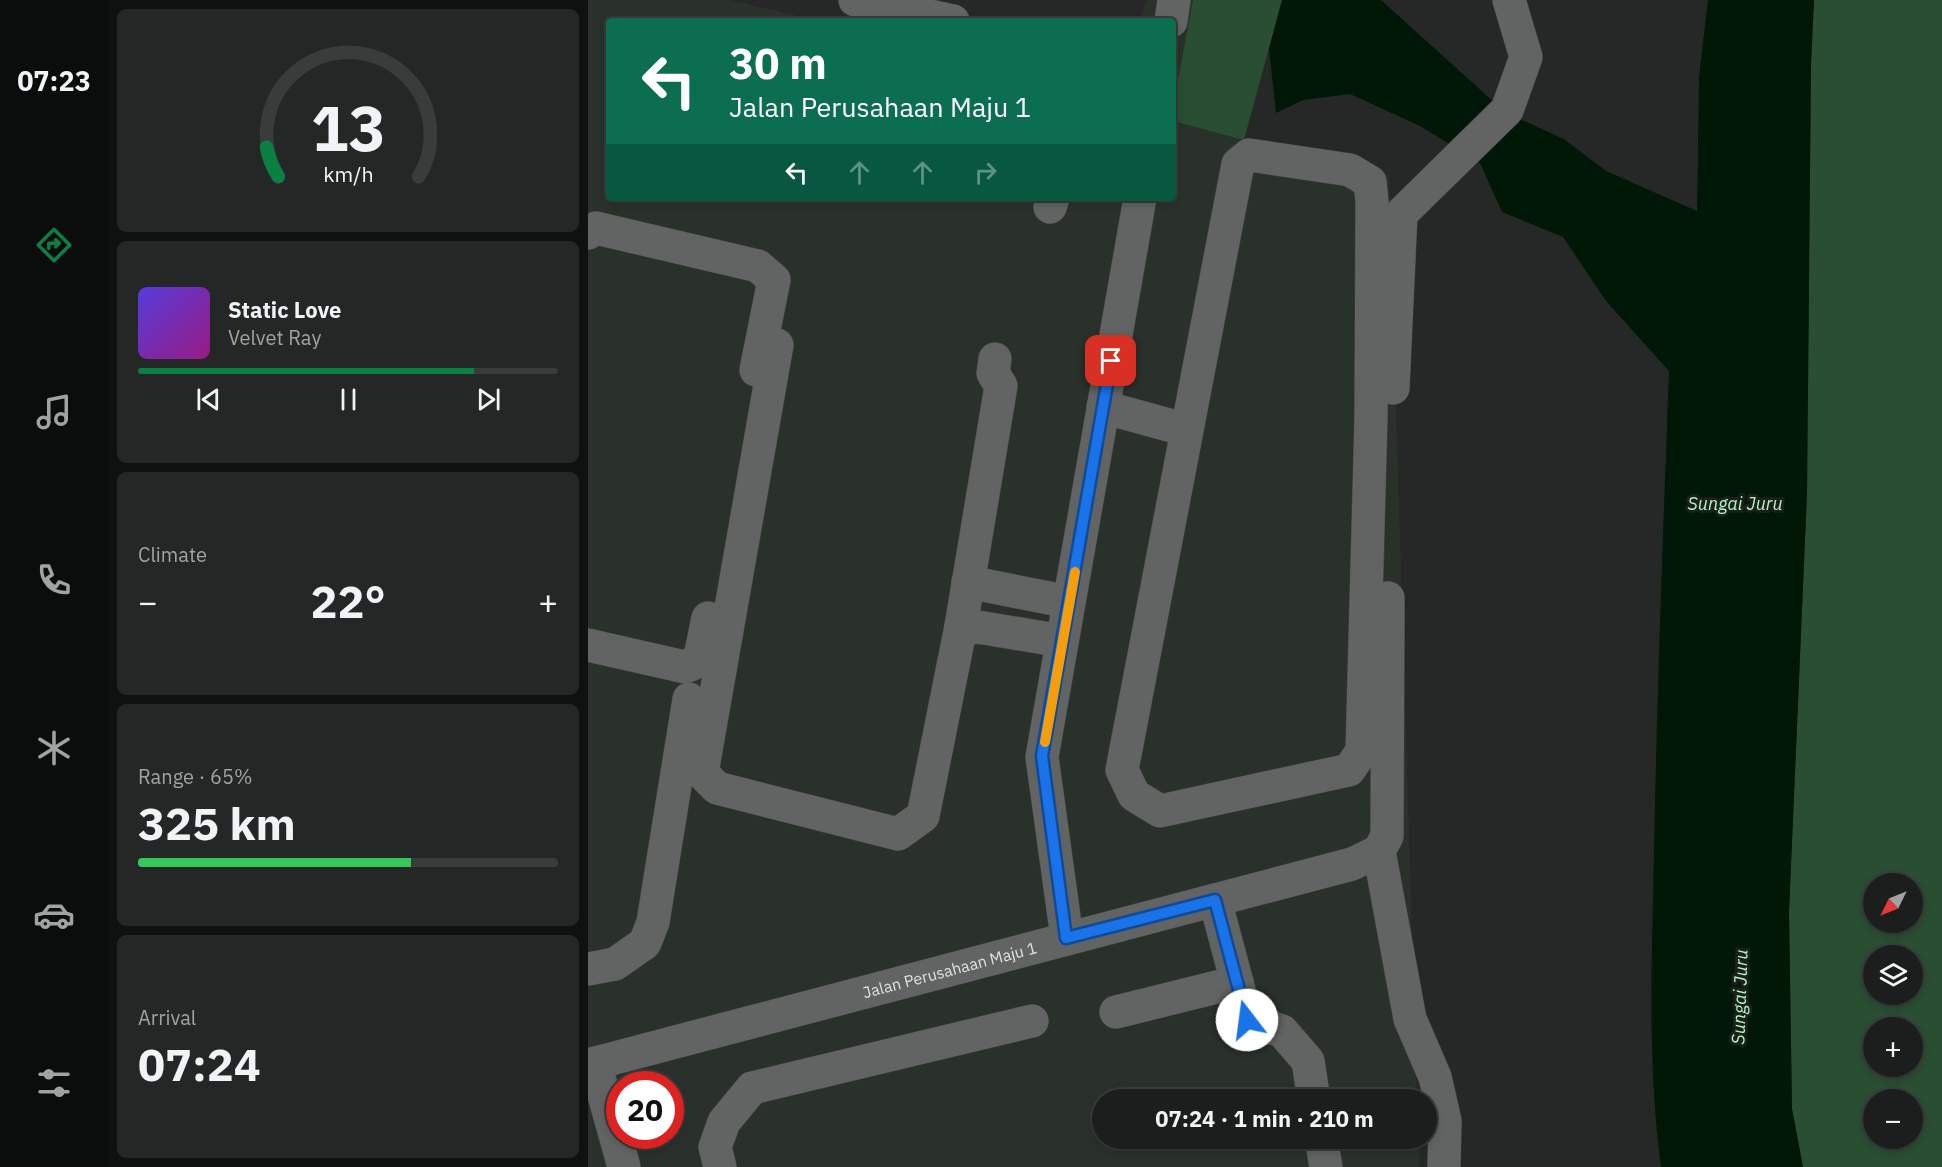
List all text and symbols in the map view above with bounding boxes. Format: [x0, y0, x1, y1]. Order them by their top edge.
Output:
text: 30 m [729, 36, 827, 91]
icon: left [630, 42, 708, 120]
text: 07:23 [17, 63, 91, 98]
text: 13 [311, 87, 385, 168]
text: Jalan Perusahaan Maju 1 [729, 89, 1031, 124]
icon: left [780, 156, 813, 189]
icon: ahead [843, 156, 876, 189]
icon: ahead [906, 156, 939, 189]
icon: right [969, 156, 1002, 189]
text: km/h [323, 161, 373, 189]
icon: directions [33, 224, 75, 266]
text: Static Love [228, 295, 341, 324]
text: Velvet Ray [228, 324, 321, 351]
pin [1085, 335, 1136, 386]
icon: arrive [1094, 344, 1127, 377]
icon: previous [192, 383, 225, 416]
icon: pause [332, 383, 365, 416]
icon: next [472, 383, 505, 416]
icon: music [33, 391, 75, 433]
water label: Sungai Juru [1687, 492, 1783, 515]
text: Climate [138, 541, 207, 568]
icon: phone [33, 559, 75, 601]
text: 22° [310, 572, 386, 630]
text: − [138, 580, 158, 623]
text: + [538, 580, 558, 623]
icon: climate [33, 727, 75, 769]
text: Range · 65% [138, 763, 253, 790]
text: 325 km [138, 794, 296, 852]
north arrow [1863, 873, 1923, 933]
map controls [1863, 873, 1923, 1149]
icon: car [33, 894, 75, 936]
street label: Jalan Perusahaan Maju 1 [861, 937, 1039, 1002]
button: layers [1863, 945, 1923, 1005]
water label: Sungai Juru [1726, 949, 1753, 1045]
position arrow [1215, 988, 1279, 1052]
text: Arrival [138, 1004, 196, 1031]
button: + [1863, 1017, 1923, 1077]
text: 07:24 [138, 1035, 261, 1093]
icon: filters [33, 1062, 75, 1104]
speed limit sign: 20 [606, 1071, 684, 1149]
button: − [1863, 1089, 1923, 1149]
text: 07:24 · 1 min · 210 m [1155, 1104, 1374, 1133]

